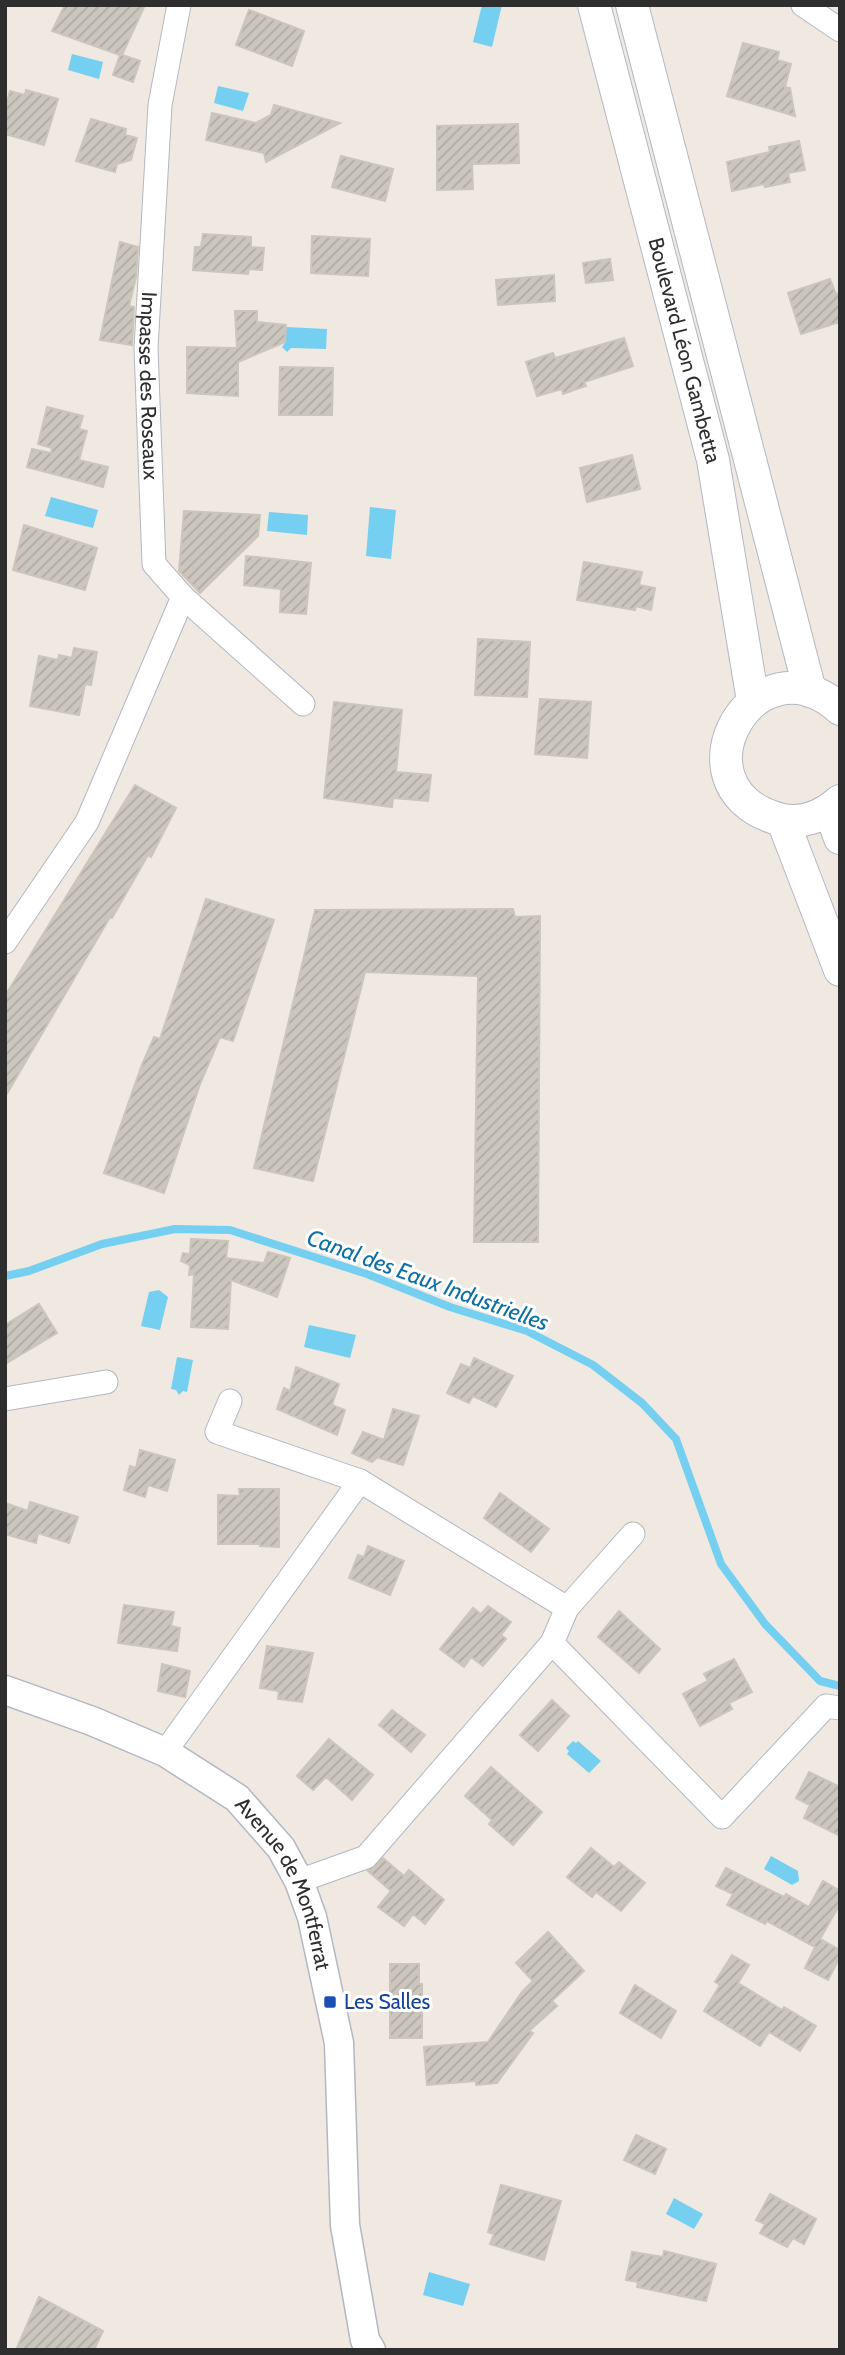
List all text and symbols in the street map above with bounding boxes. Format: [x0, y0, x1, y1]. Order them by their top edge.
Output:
street label: Boulevard Léon Gambetta [643, 235, 726, 466]
street label: Impasse des Roseaux [134, 291, 164, 480]
water label: Canal des Eaux Industrielles [303, 1223, 553, 1337]
street label: Avenue de Montferrat [230, 1792, 336, 1972]
place label: Les Salles [344, 1989, 430, 2014]
marker: Les Salles [322, 1994, 338, 2010]

